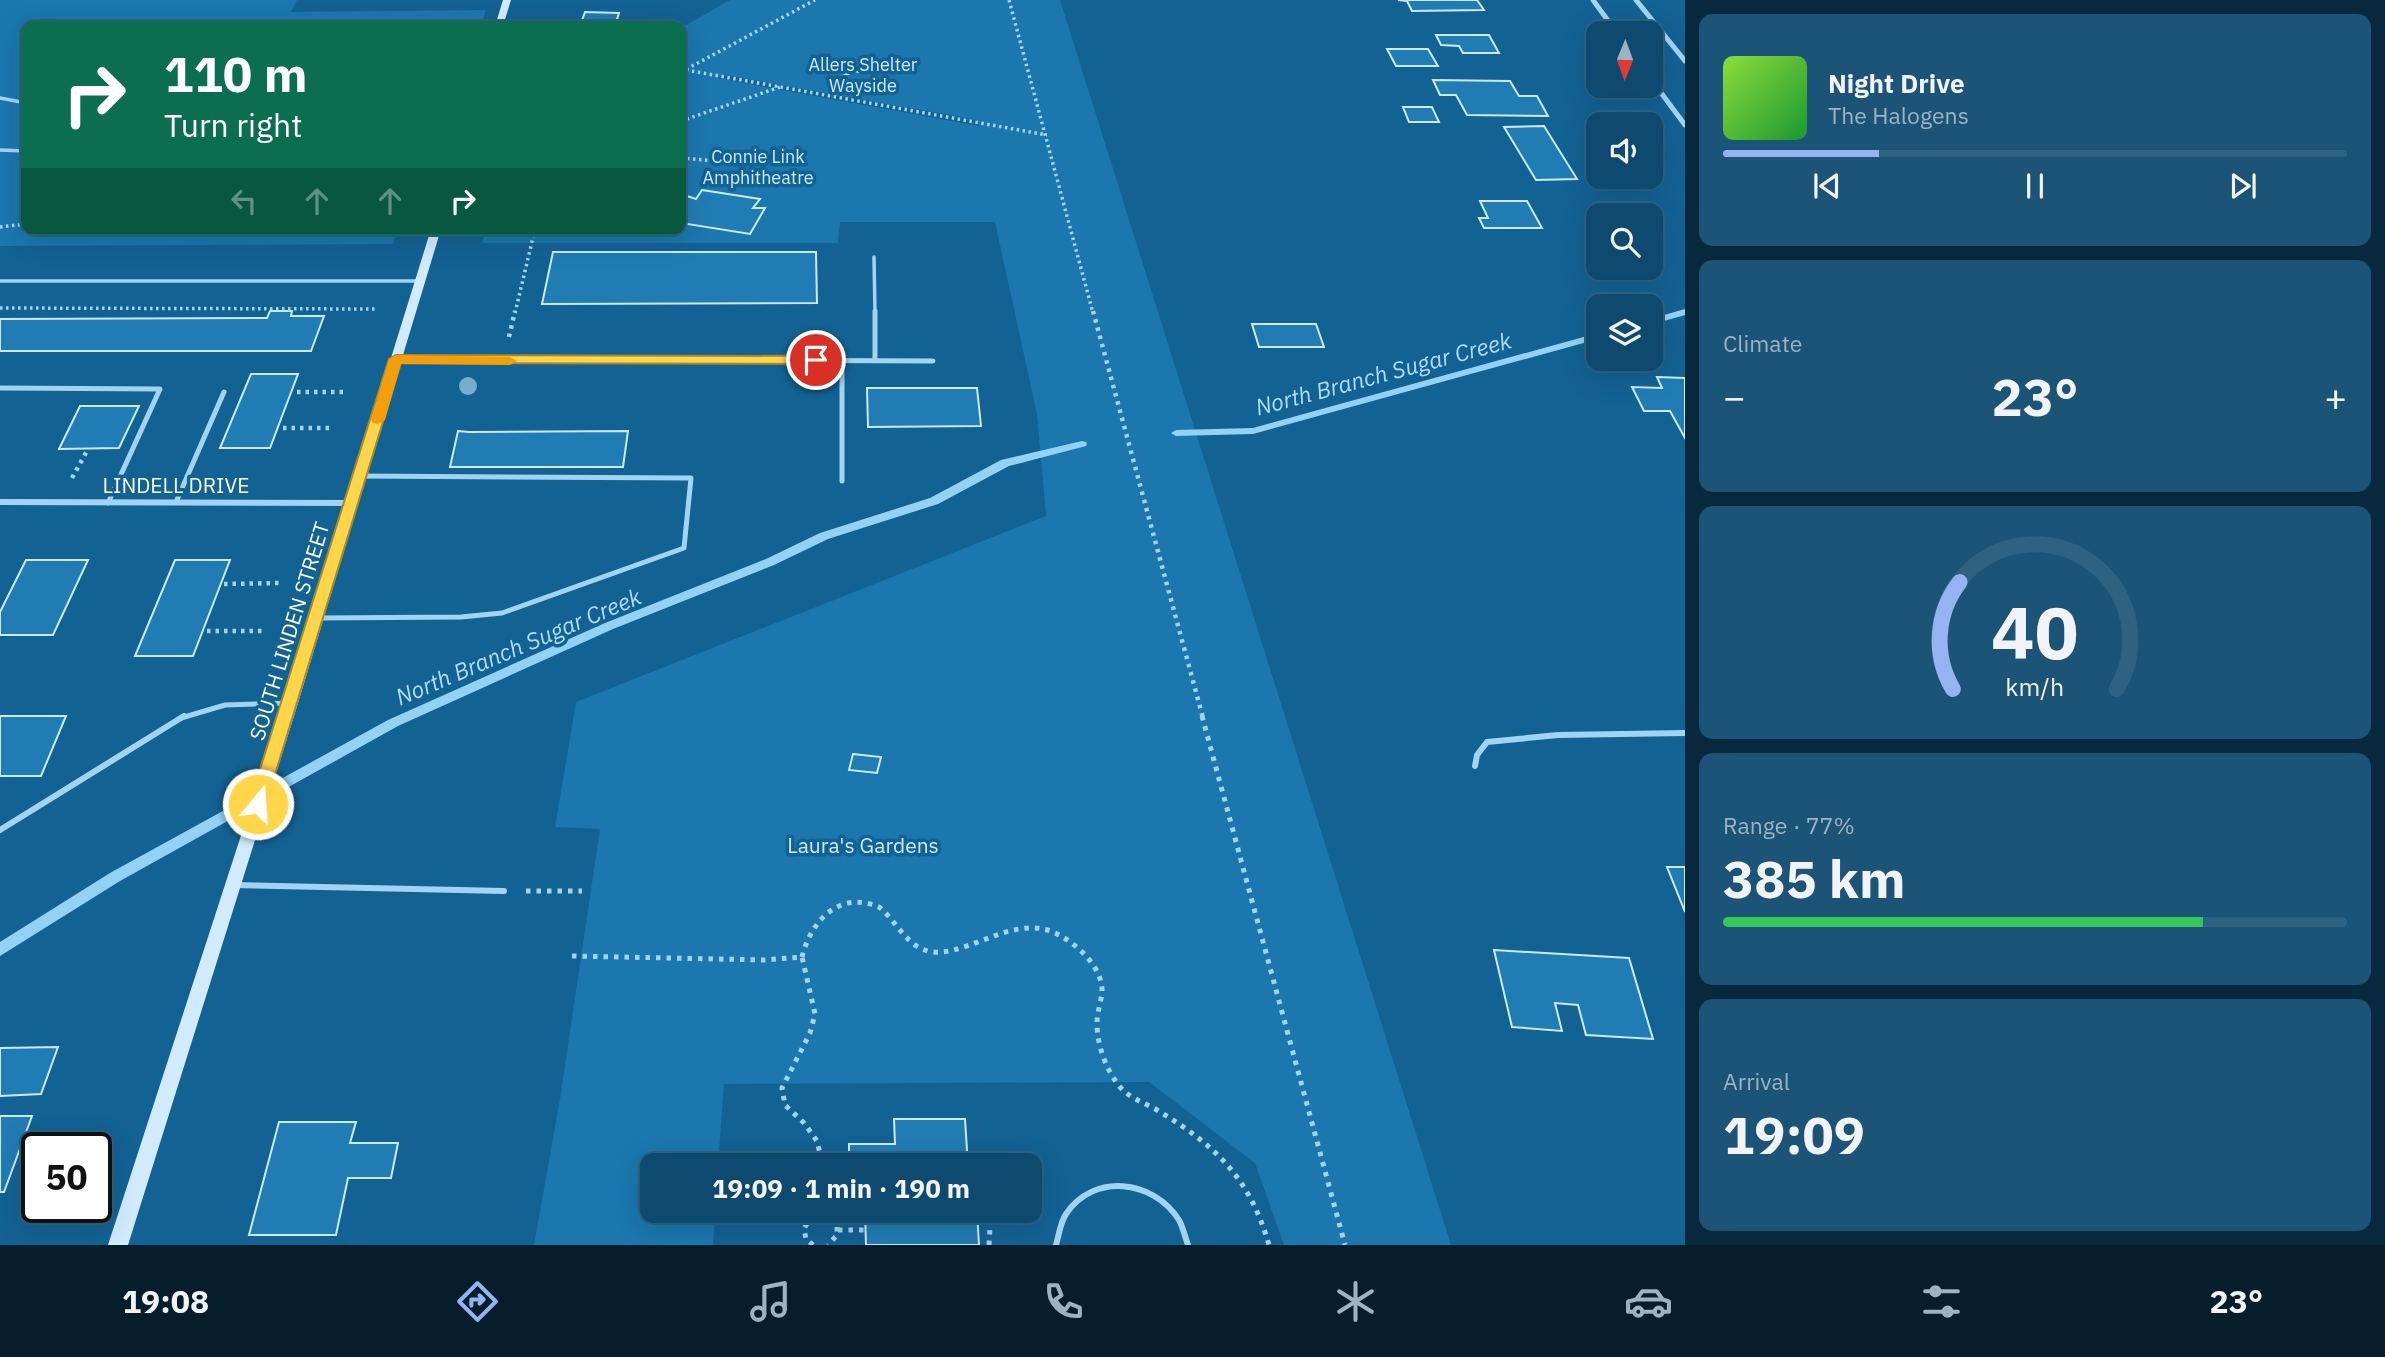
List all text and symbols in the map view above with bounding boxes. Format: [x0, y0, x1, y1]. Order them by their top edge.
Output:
north arrow [1586, 21, 1662, 98]
map controls [1586, 21, 1663, 371]
text: 110 m [164, 42, 308, 105]
icon: right [49, 49, 140, 140]
park label: Allers Shelter Wayside [809, 53, 918, 97]
text: Night Drive [1828, 66, 1965, 100]
text: The Halogens [1828, 100, 1969, 130]
text: Turn right [164, 104, 302, 146]
button: sound [1586, 112, 1663, 189]
park label: Connie Link Amphitheatre [702, 145, 814, 189]
icon: previous [1808, 167, 1846, 205]
icon: pause [2016, 167, 2054, 205]
icon: next [2224, 167, 2262, 205]
icon: left [225, 182, 263, 220]
icon: ahead [298, 182, 336, 220]
icon: ahead [371, 182, 409, 220]
icon: right [444, 182, 482, 220]
button: search [1586, 203, 1663, 280]
button: layers [1586, 294, 1663, 371]
water label: North Branch Sugar Creek [1252, 324, 1515, 422]
text: Climate [1723, 328, 1802, 358]
pin [786, 330, 846, 390]
icon: arrive [797, 341, 835, 379]
text: 23° [1992, 363, 2078, 430]
text: − [1723, 372, 1746, 421]
text: + [2324, 372, 2347, 421]
street label: LINDELL DRIVE [102, 471, 250, 499]
street label: SOUTH LINDEN STREET [242, 518, 336, 744]
water label: North Branch Sugar Creek [391, 580, 646, 711]
text: 40 [1991, 584, 2079, 679]
text: km/h [2006, 669, 2064, 702]
position arrow [221, 767, 295, 841]
text: Range · 77% [1723, 810, 1855, 840]
park label: Laura's Gardens [787, 831, 939, 859]
text: 385 km [1723, 845, 1905, 912]
text: Arrival [1723, 1066, 1790, 1096]
text: 19:09 [1723, 1101, 1865, 1168]
speed limit sign: 50 [21, 1132, 112, 1223]
text: 19:09 · 1 min · 190 m [712, 1171, 970, 1205]
icon: directions [453, 1277, 502, 1326]
icon: music [746, 1277, 795, 1326]
icon: phone [1039, 1277, 1088, 1326]
icon: climate [1331, 1277, 1380, 1326]
icon: car [1624, 1277, 1673, 1326]
icon: filters [1917, 1277, 1966, 1326]
text: 19:08 [122, 1280, 209, 1322]
text: 23° [2210, 1280, 2263, 1322]

